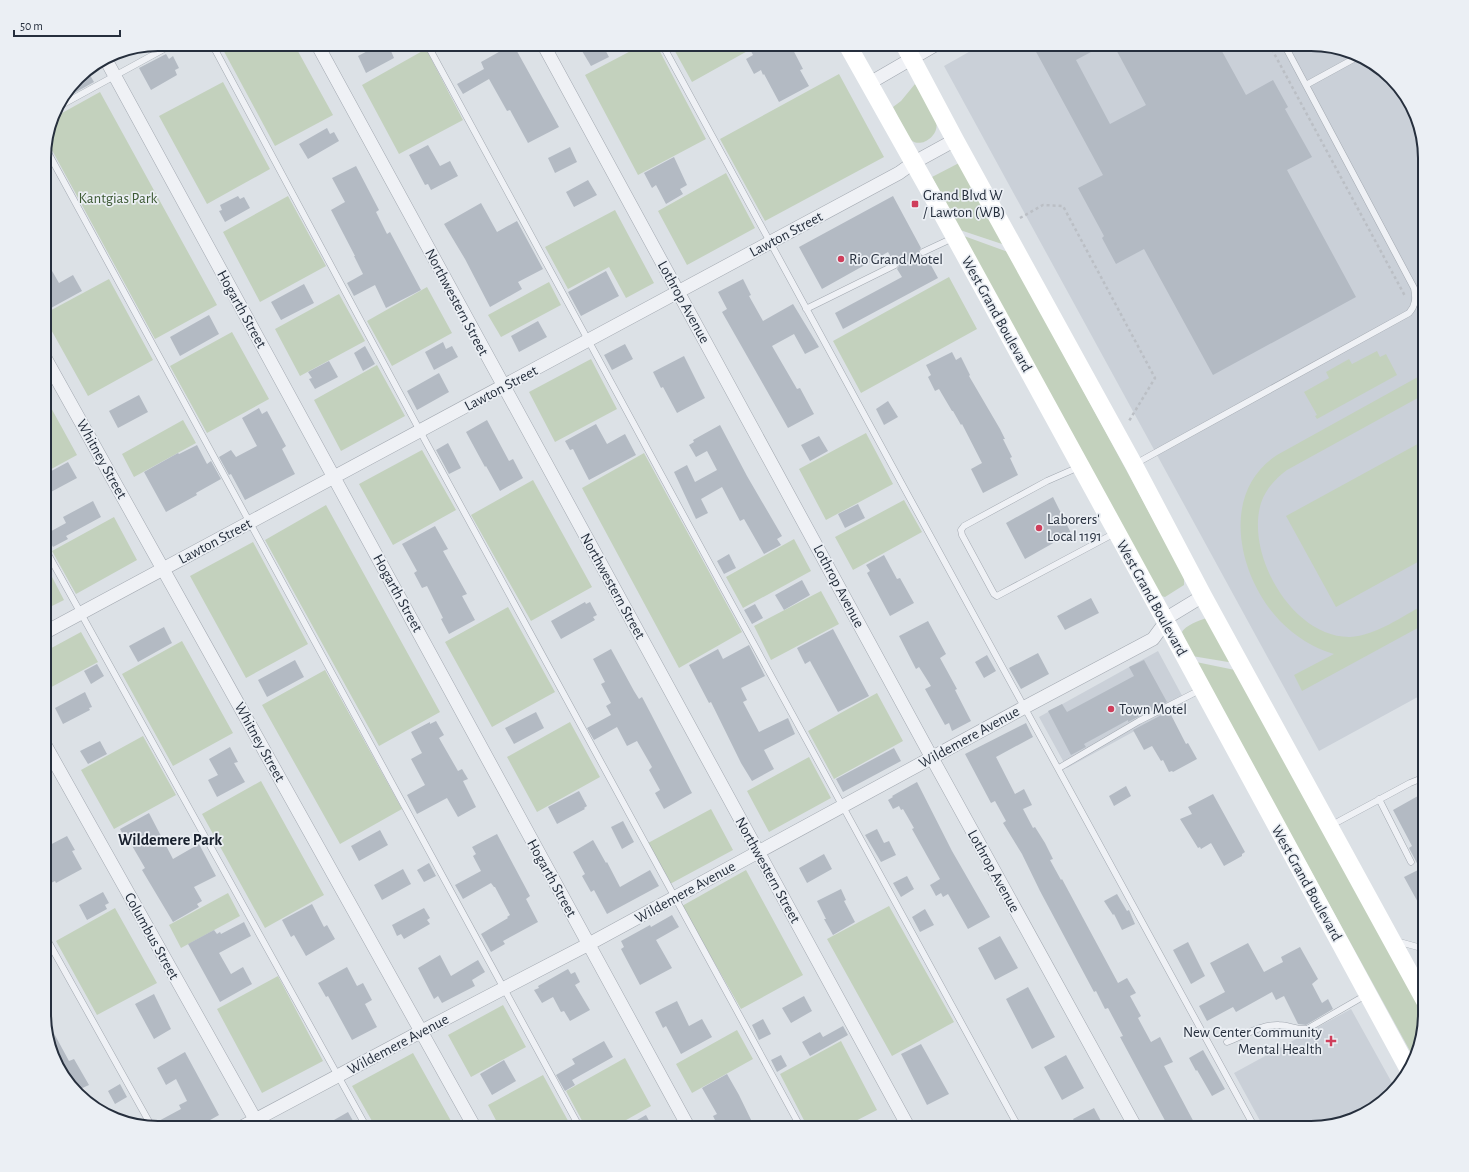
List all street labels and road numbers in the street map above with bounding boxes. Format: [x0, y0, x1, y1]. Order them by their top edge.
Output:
street label: Lawton Street [747, 209, 825, 260]
street label: Northwestern Street [422, 246, 491, 358]
street label: West Grand Boulevard [959, 254, 1035, 375]
street label: Lothrop Avenue [655, 258, 712, 346]
street label: Hogarth Street [214, 268, 269, 351]
street label: Lawton Street [462, 363, 540, 414]
street label: Whitney Street [74, 417, 130, 502]
street label: Lawton Street [176, 516, 254, 567]
street label: Northwestern Street [577, 531, 648, 642]
street label: West Grand Boulevard [1114, 538, 1190, 659]
street label: Lothrop Avenue [810, 542, 867, 630]
street label: Hogarth Street [370, 552, 425, 635]
street label: Whitney Street [232, 700, 288, 785]
street label: Wildemere Avenue [917, 704, 1022, 771]
street label: Northwestern Street [732, 815, 803, 926]
street label: West Grand Boulevard [1269, 823, 1345, 944]
street label: Lothrop Avenue [965, 827, 1022, 915]
street label: Hogarth Street [524, 837, 579, 920]
street label: Wildemere Avenue [633, 859, 738, 926]
street label: Columbus Street [122, 890, 182, 982]
street label: Wildemere Avenue [345, 1011, 451, 1077]

